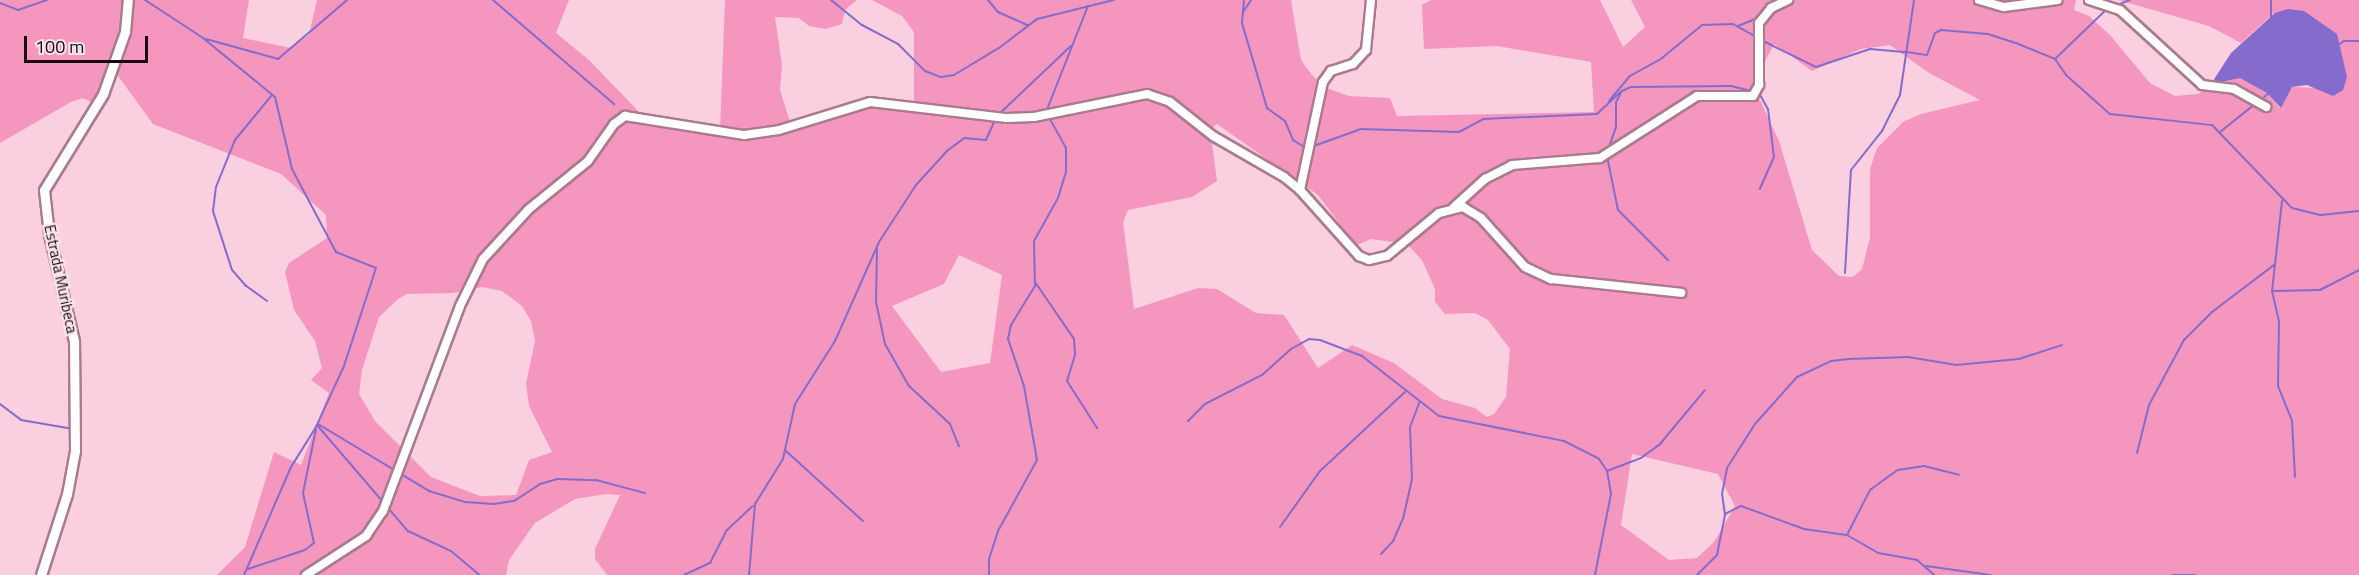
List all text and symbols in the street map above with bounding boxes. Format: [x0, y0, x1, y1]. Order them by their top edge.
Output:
scale bar [27, 24, 152, 62]
text: 100 m [35, 33, 84, 60]
street label: Estrada Muribeca [41, 223, 81, 335]

